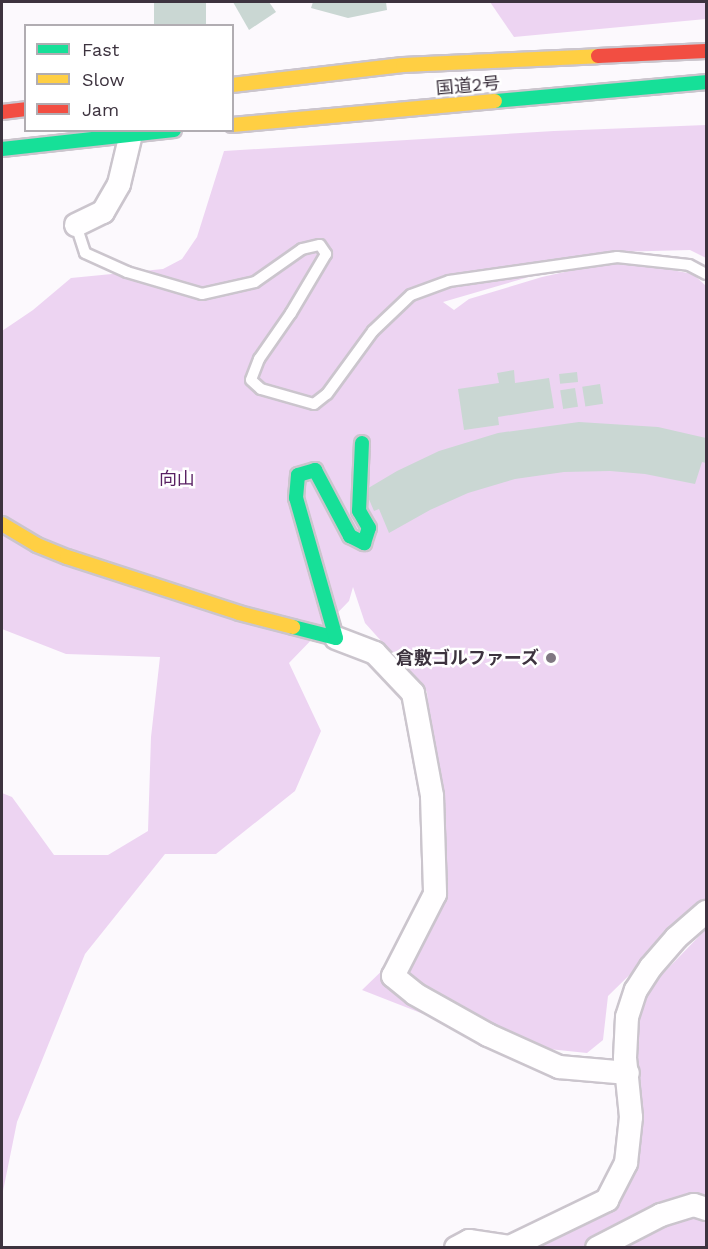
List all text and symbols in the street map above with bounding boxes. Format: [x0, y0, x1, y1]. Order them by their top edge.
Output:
legend [24, 24, 234, 132]
text: Fast [82, 39, 119, 60]
text: Slow [82, 69, 125, 90]
street label: 国道2号 [435, 72, 501, 100]
text: Jam [82, 99, 119, 120]
park label: 向山 [159, 468, 195, 490]
place label: 倉敷ゴルファーズ [395, 647, 539, 669]
marker: 倉敷ゴルファーズ [544, 651, 558, 665]

